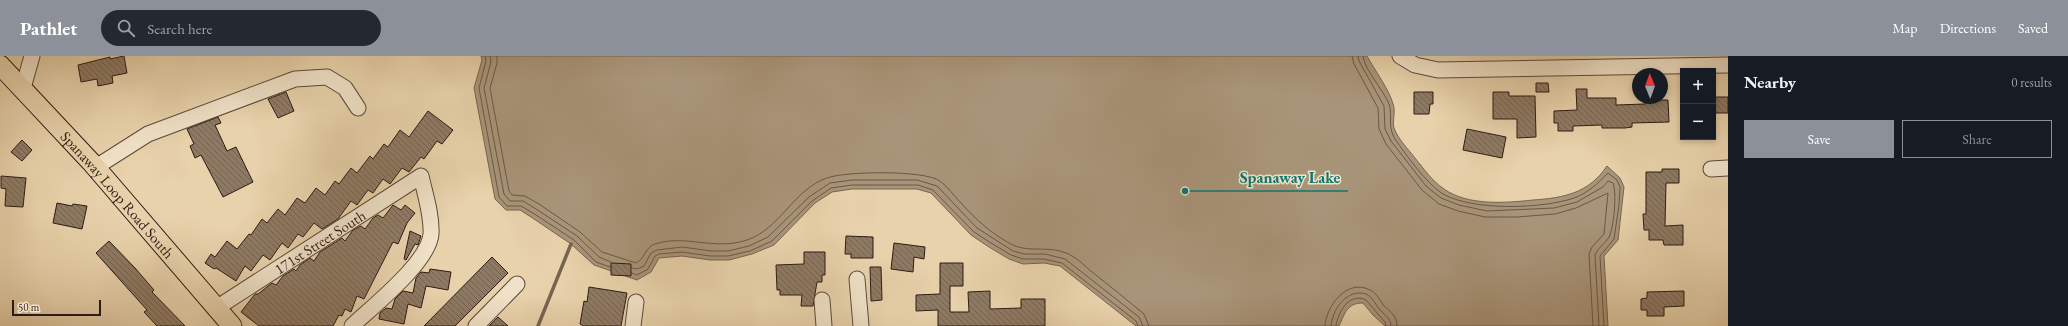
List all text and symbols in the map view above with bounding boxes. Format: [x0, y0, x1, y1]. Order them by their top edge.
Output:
search box [101, 10, 381, 46]
text: Pathlet [20, 16, 77, 41]
icon: search [115, 17, 137, 39]
text: Search here [147, 19, 212, 38]
text: Map [1892, 19, 1918, 37]
text: Directions [1940, 19, 1996, 37]
text: Saved [2018, 19, 2048, 37]
north arrow [1632, 68, 1668, 104]
map controls [1680, 68, 1716, 140]
button: + [1680, 68, 1716, 104]
text: Nearby [1744, 71, 1796, 93]
text: 0 results [2011, 74, 2052, 91]
button: − [1680, 104, 1716, 140]
button: Save [1744, 120, 1894, 158]
button: Share [1902, 120, 2052, 158]
street label: Spanaway Loop Road South [57, 127, 179, 262]
callout: Spanaway Lake [1231, 163, 1348, 191]
text: Spanaway Lake [1240, 167, 1341, 188]
street label: 171st Street South [270, 205, 369, 278]
scale bar [12, 298, 101, 317]
text: 50 m [18, 300, 39, 314]

